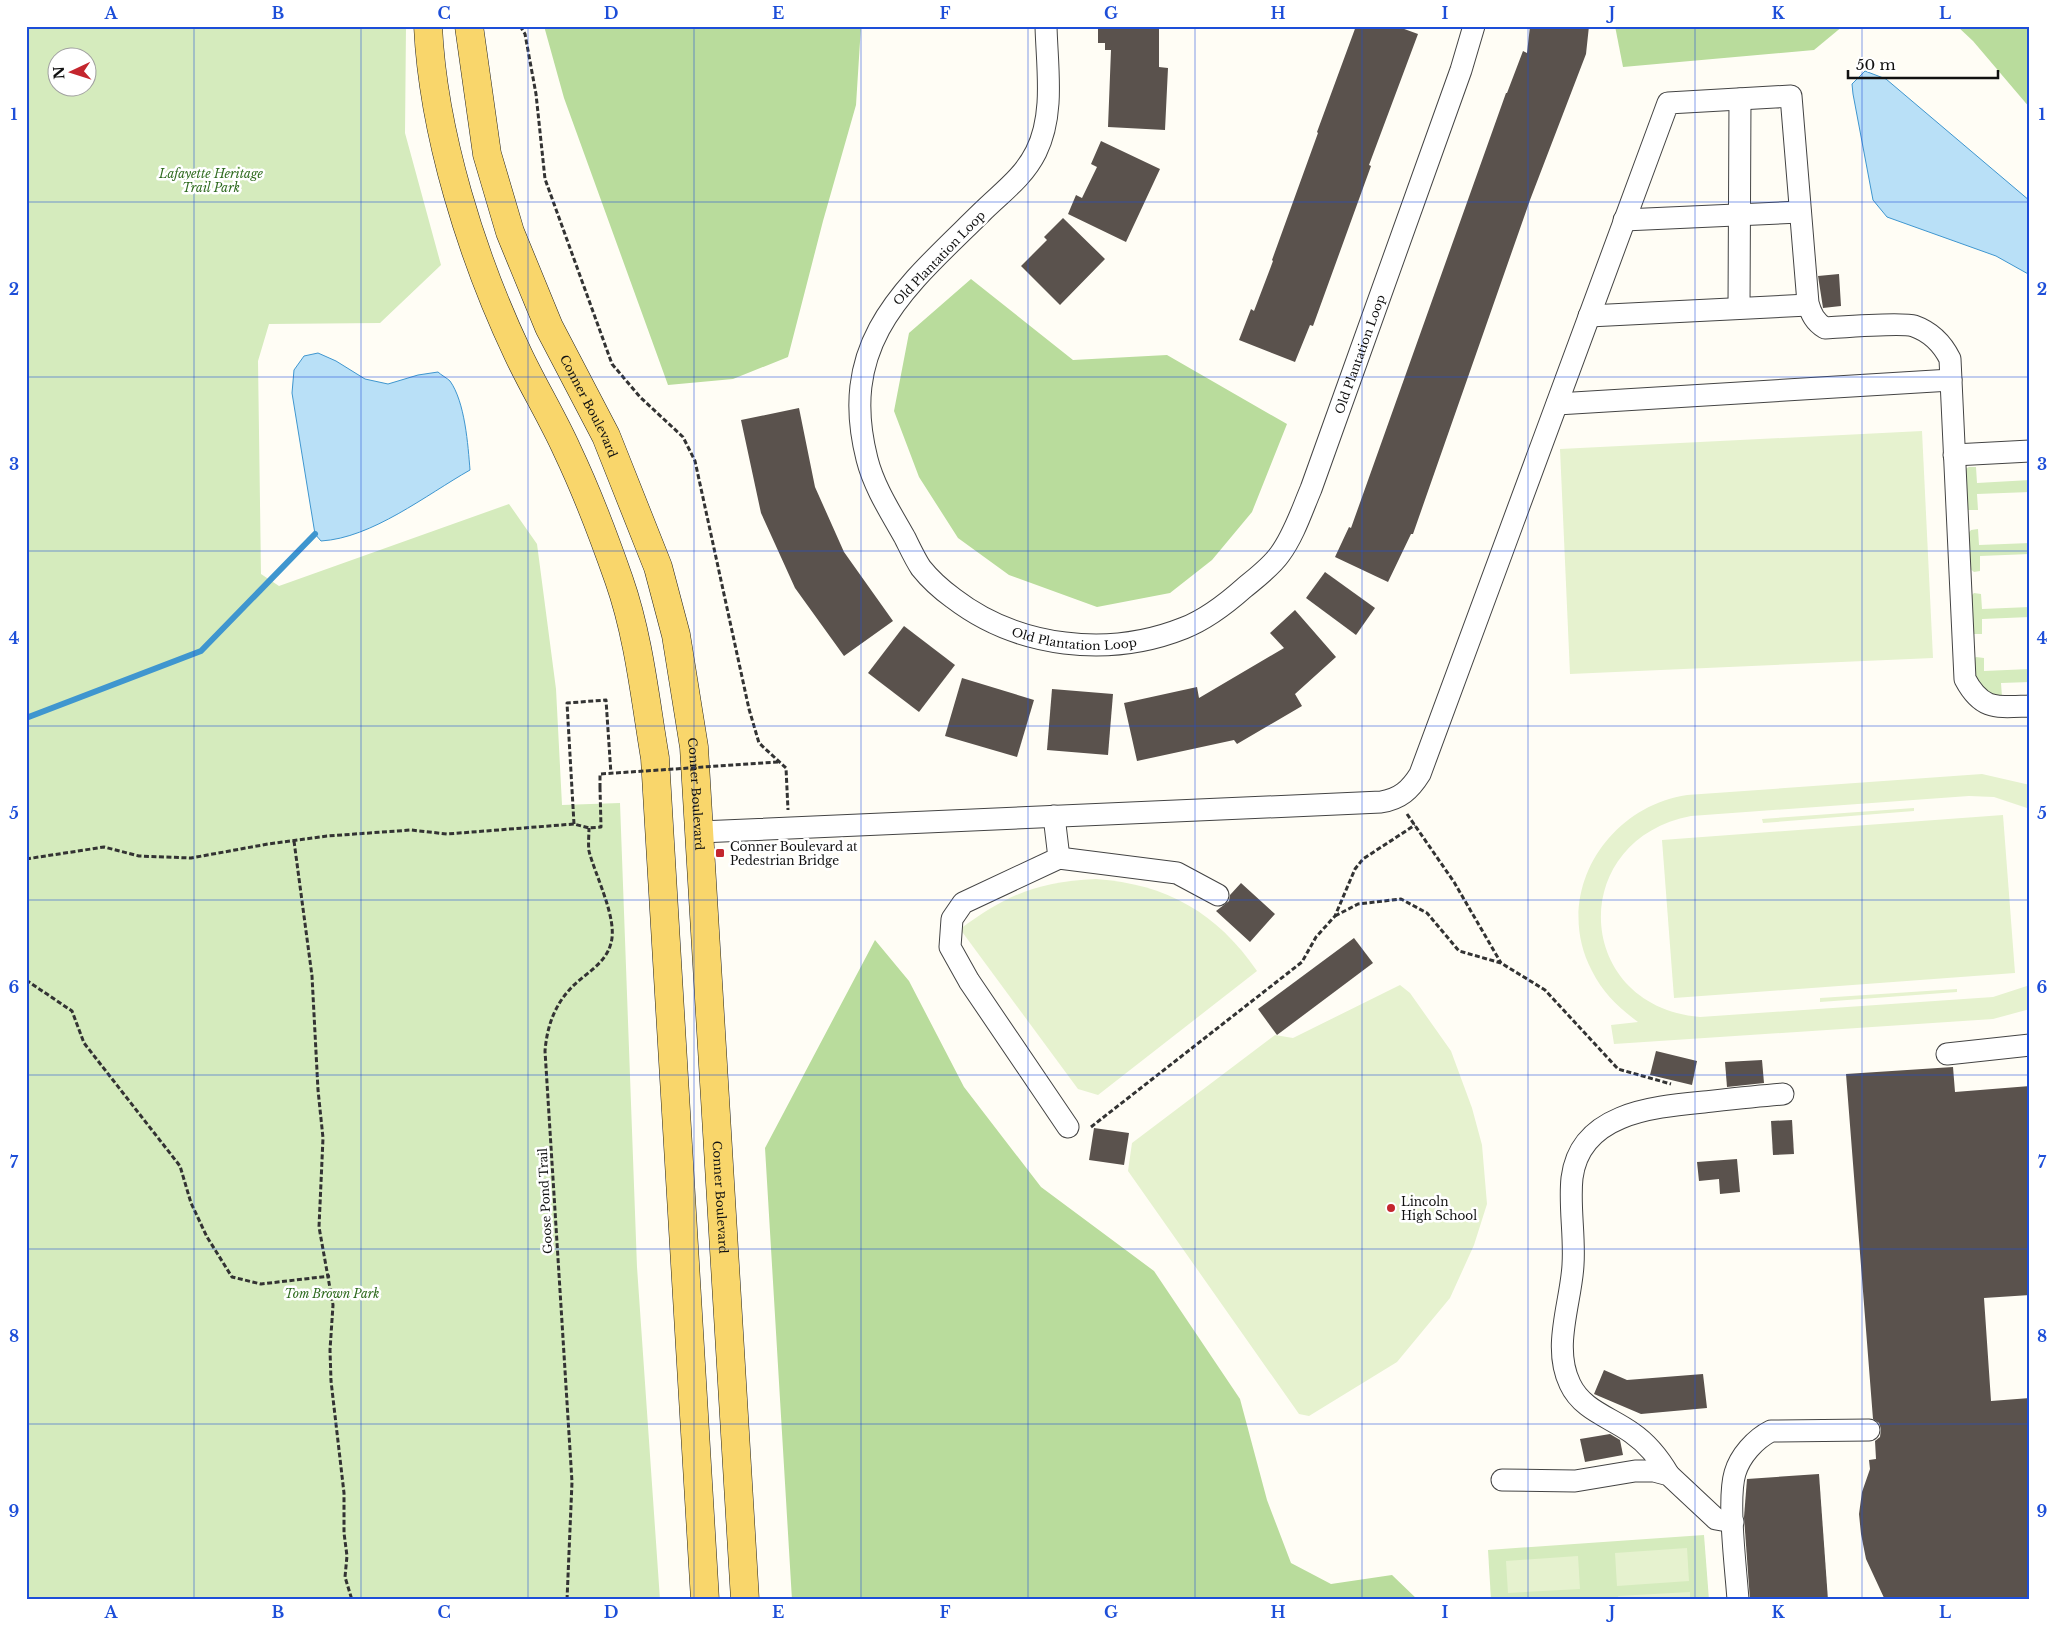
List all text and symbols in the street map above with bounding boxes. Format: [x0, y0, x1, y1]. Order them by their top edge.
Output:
text: A [104, 3, 119, 23]
text: B [272, 3, 285, 23]
text: C [437, 3, 451, 23]
text: D [604, 3, 618, 23]
text: E [772, 3, 784, 23]
text: F [939, 3, 951, 23]
text: G [1104, 3, 1118, 23]
text: H [1270, 3, 1286, 23]
text: I [1442, 3, 1449, 23]
text: J [1606, 3, 1615, 23]
text: K [1771, 3, 1785, 23]
text: L [1939, 3, 1951, 23]
north arrow [48, 48, 98, 98]
scale bar [1848, 48, 1998, 80]
text: 50 m [1856, 55, 1896, 74]
text: N [50, 66, 68, 80]
text: 1 [11, 104, 18, 124]
text: 1 [2039, 104, 2046, 124]
park label: Lafayette Heritage Trail Park [158, 166, 264, 195]
street label: Old Plantation Loop [890, 208, 988, 308]
text: 2 [9, 279, 19, 299]
text: 2 [2037, 279, 2047, 299]
street label: Old Plantation Loop [1331, 292, 1388, 416]
street label: Conner Boulevard [557, 352, 621, 459]
text: 3 [9, 454, 19, 474]
text: 3 [2037, 454, 2047, 474]
street label: Old Plantation Loop [1010, 623, 1138, 652]
text: 4 [9, 628, 19, 648]
text: 4 [2037, 628, 2047, 648]
street label: Conner Boulevard [685, 736, 708, 851]
text: 5 [9, 803, 19, 823]
text: 5 [2037, 803, 2047, 823]
place label: Conner Boulevard at Pedestrian Bridge [730, 839, 858, 868]
marker: Conner Boulevard at Pedestrian Bridge [714, 847, 726, 859]
text: 6 [9, 977, 20, 997]
text: 6 [2037, 977, 2048, 997]
street label: Conner Boulevard [710, 1140, 732, 1254]
street label: Goose Pond Trail [535, 1147, 555, 1254]
text: 7 [10, 1152, 19, 1172]
text: 7 [2038, 1152, 2047, 1172]
place label: Lincoln High School [1401, 1194, 1477, 1223]
marker: Lincoln High School [1385, 1202, 1397, 1214]
park label: Tom Brown Park [285, 1286, 379, 1301]
text: 8 [9, 1326, 19, 1346]
text: 8 [2037, 1326, 2047, 1346]
text: 9 [9, 1501, 20, 1521]
text: 9 [2037, 1501, 2048, 1521]
text: A [104, 1602, 119, 1622]
text: B [272, 1602, 285, 1622]
text: C [437, 1602, 451, 1622]
text: D [604, 1602, 618, 1622]
text: E [772, 1602, 784, 1622]
text: F [939, 1602, 951, 1622]
text: G [1104, 1602, 1118, 1622]
text: H [1270, 1602, 1286, 1622]
text: I [1442, 1602, 1449, 1622]
text: J [1606, 1602, 1615, 1622]
text: K [1771, 1602, 1785, 1622]
text: L [1939, 1602, 1951, 1622]

